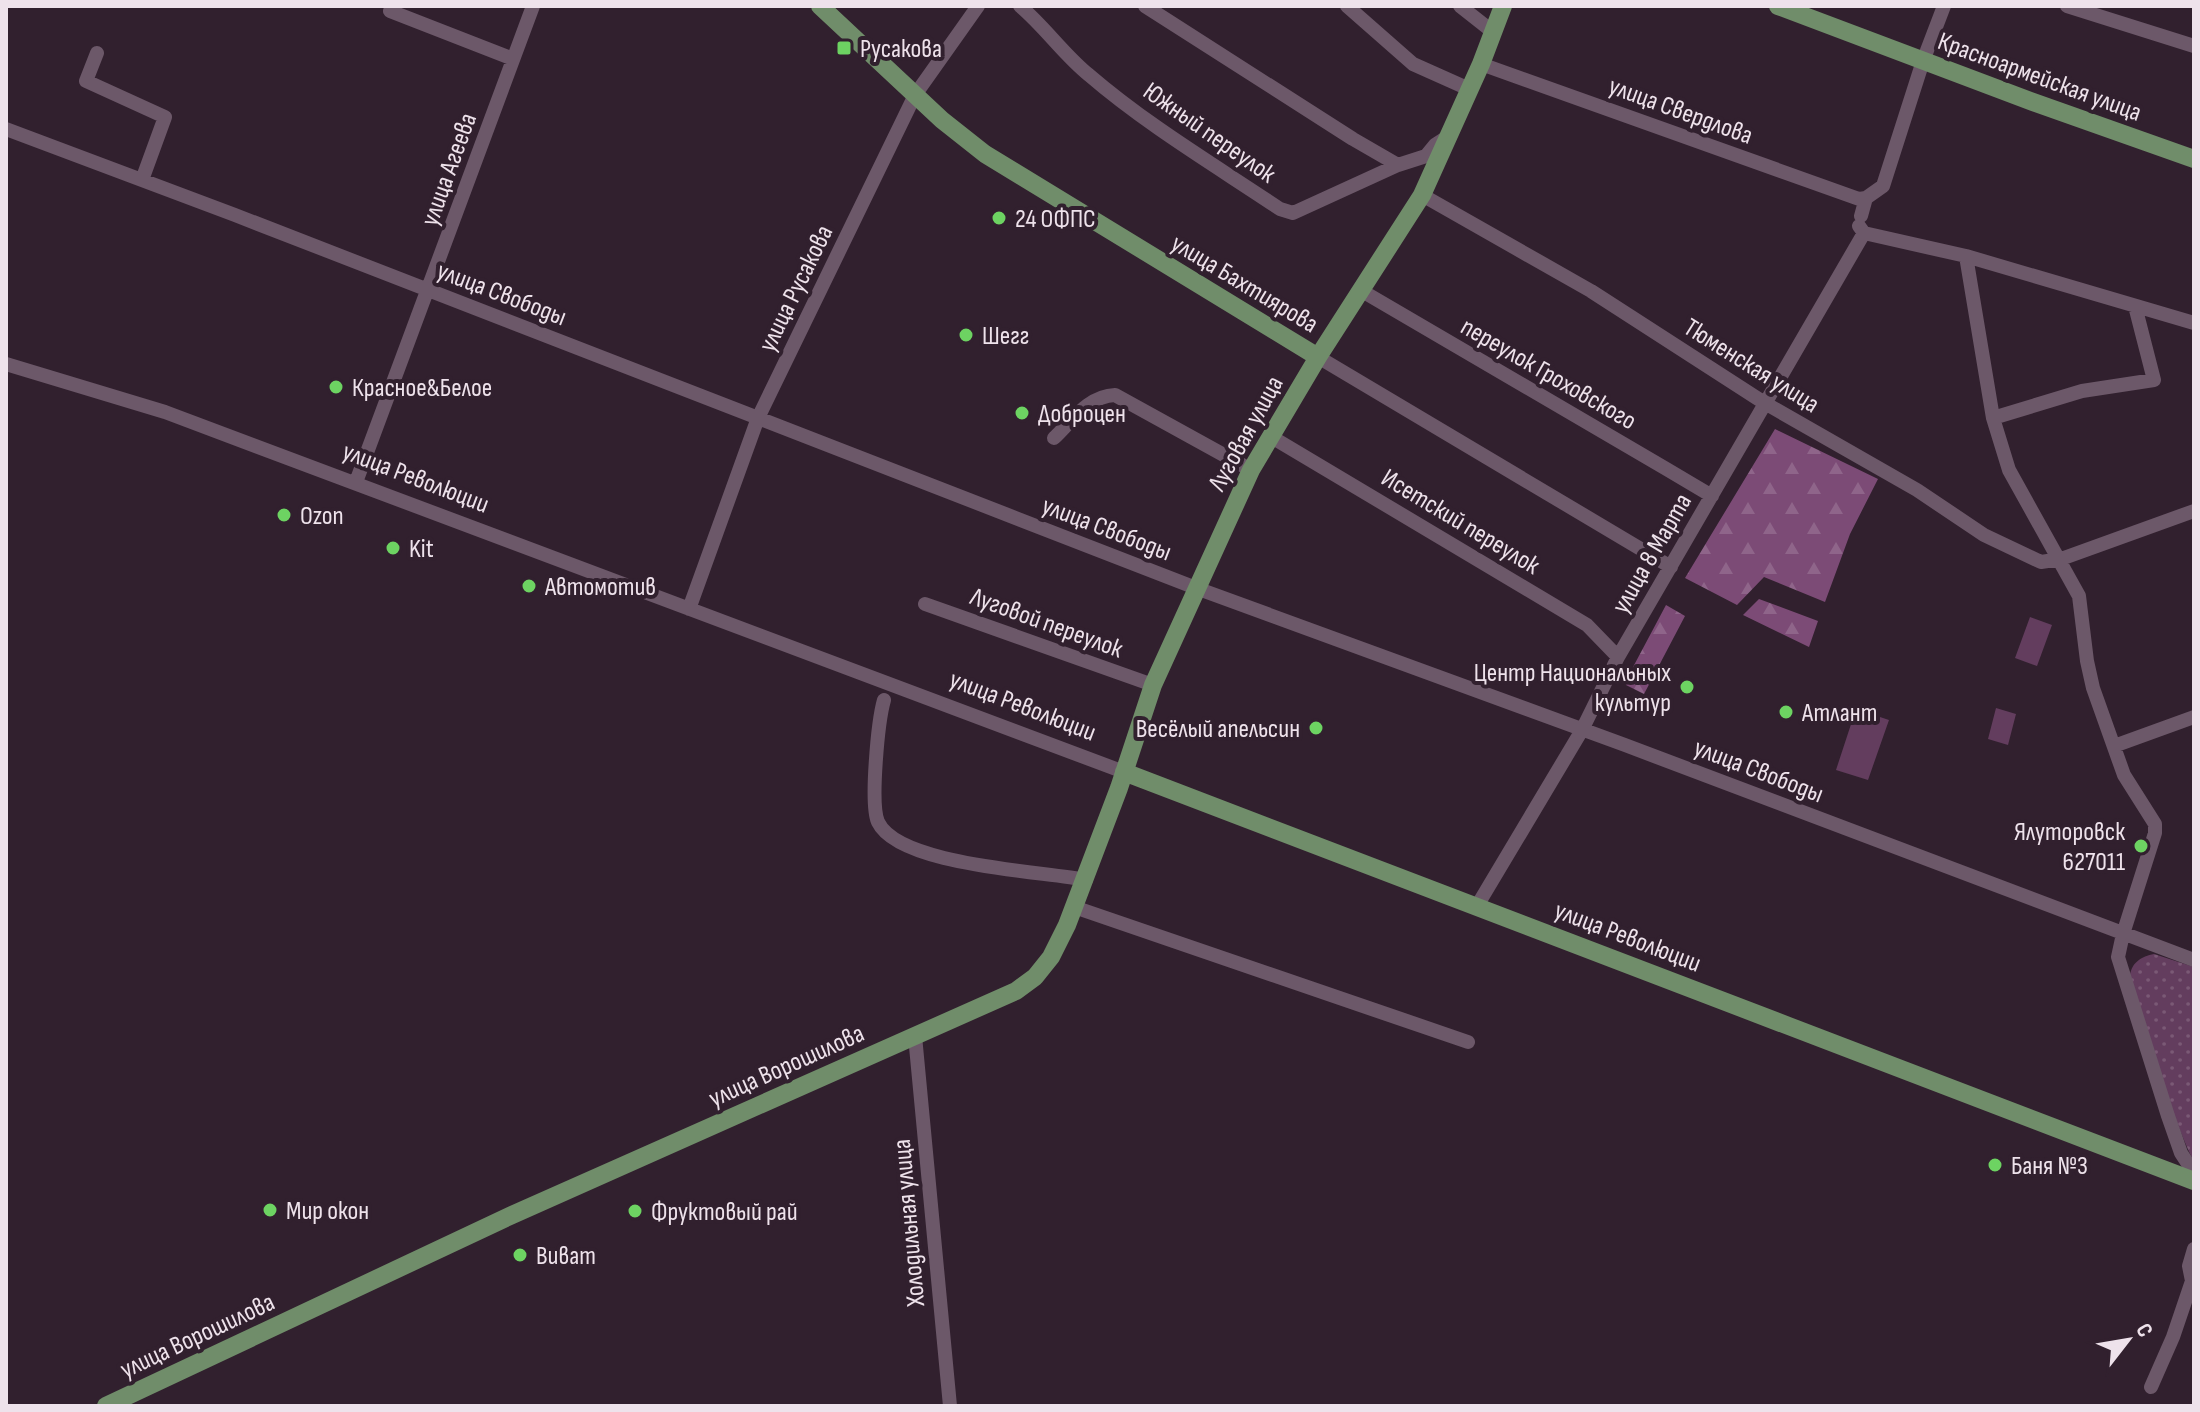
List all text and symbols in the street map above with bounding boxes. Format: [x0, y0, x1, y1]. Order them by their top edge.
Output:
street label: Красноармейская улица [1934, 26, 2145, 129]
place label: Русакова [860, 34, 942, 65]
marker: Русакова [835, 39, 853, 57]
street label: улица Свердлова [1604, 71, 1757, 152]
street label: Южный переулок [1137, 76, 1281, 190]
street label: улица Агеева [415, 109, 484, 230]
place label: 24 ОФПС [1015, 204, 1096, 235]
marker: 24 ОФПС [990, 209, 1008, 227]
street label: улица Русакова [752, 220, 840, 357]
street label: улица Бахтиярова [1165, 228, 1323, 340]
street label: улица Свободы [432, 256, 571, 333]
street label: переулок Гроховского [1455, 312, 1642, 437]
street label: Тюменская улица [1678, 312, 1825, 420]
place label: Шегг [982, 321, 1029, 352]
marker: Шегг [957, 326, 975, 344]
street label: Луговая улица [1202, 371, 1291, 497]
place label: Красное&Белое [352, 373, 492, 404]
marker: Красное&Белое [327, 378, 345, 396]
place label: Доброцен [1038, 399, 1126, 430]
marker: Доброцен [1013, 404, 1031, 422]
street label: улица Революции [338, 436, 493, 521]
street label: Исетский переулок [1375, 463, 1545, 582]
street label: улица 8 Марта [1606, 488, 1699, 619]
street label: улица Свободы [1037, 491, 1176, 568]
place label: Ozon [300, 501, 344, 532]
marker: Ozon [275, 506, 293, 524]
place label: Kit [409, 534, 434, 565]
marker: Kit [384, 539, 402, 557]
place label: Автомотив [544, 572, 656, 603]
marker: Автомотив [520, 577, 538, 595]
street label: Луговой переулок [965, 581, 1127, 665]
place label: Центр Национальных культур [1474, 658, 1671, 719]
street label: улица Революции [945, 664, 1100, 749]
marker: Центр Национальных культур [1678, 678, 1696, 696]
place label: Атлант [1801, 698, 1877, 729]
marker: Атлант [1777, 703, 1795, 721]
place label: Весёлый апельсин [1136, 714, 1300, 745]
marker: Весёлый апельсин [1307, 719, 1325, 737]
street label: улица Свободы [1689, 733, 1828, 810]
place label: Ялуторовск 627011 [2014, 817, 2125, 878]
marker: Ялуторовск 627011 [2132, 837, 2150, 855]
street label: улица Революции [1550, 895, 1705, 980]
street label: улица Ворошилова [704, 1018, 869, 1114]
street label: Холодильная улица [887, 1138, 932, 1309]
place label: Баня №3 [2011, 1151, 2088, 1182]
marker: Баня №3 [1986, 1156, 2004, 1174]
place label: Мир окон [286, 1196, 369, 1227]
place label: Фруктовый рай [651, 1197, 798, 1228]
marker: Мир окон [261, 1201, 279, 1219]
marker: Фруктовый рай [626, 1202, 644, 1220]
place label: Виват [536, 1241, 596, 1272]
marker: Виват [511, 1246, 529, 1264]
street label: улица Ворошилова [115, 1287, 280, 1386]
north arrow [2088, 1300, 2168, 1380]
text: С [2129, 1319, 2158, 1342]

